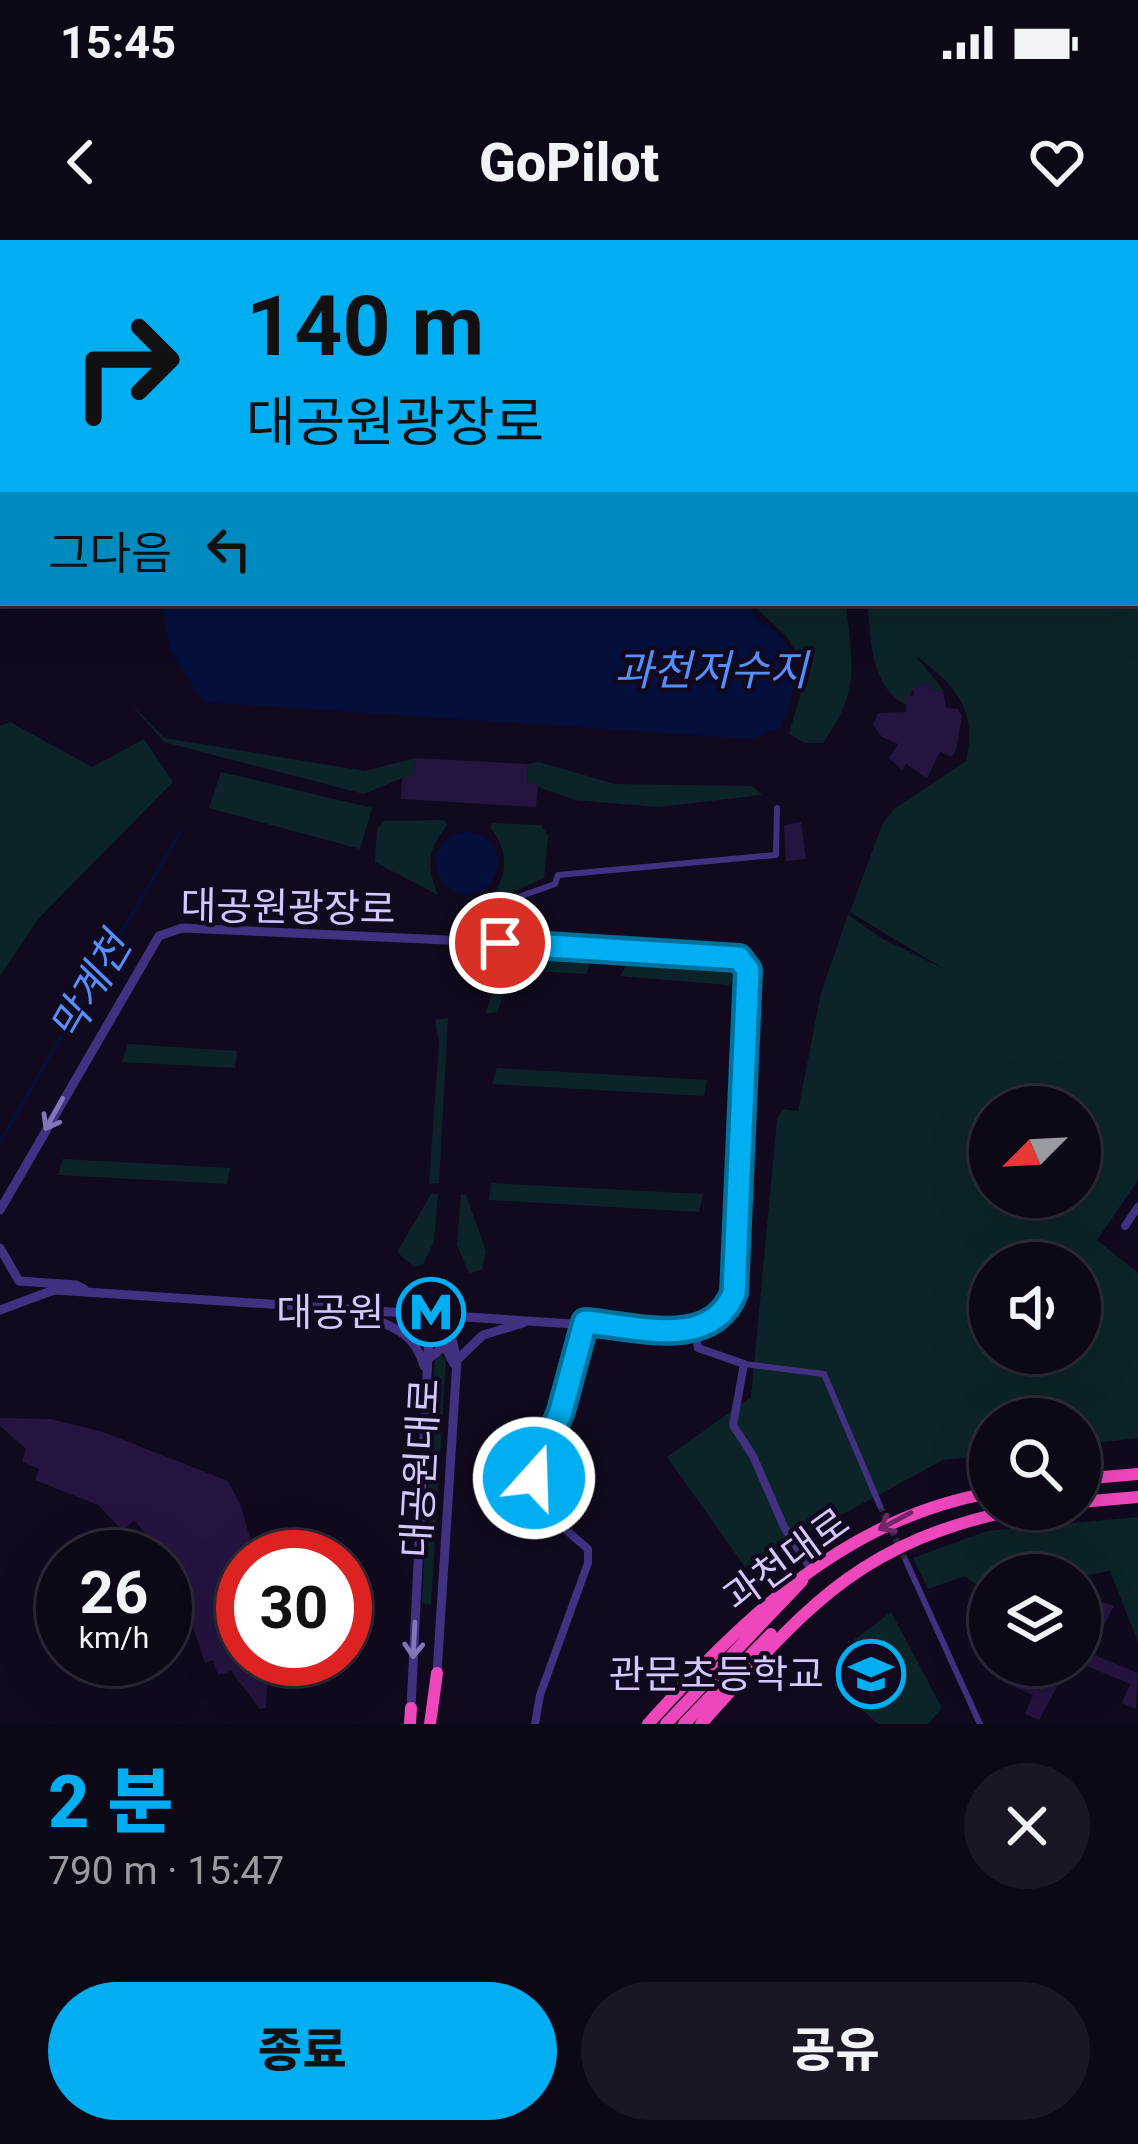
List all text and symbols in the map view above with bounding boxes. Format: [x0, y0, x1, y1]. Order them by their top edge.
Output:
text: 15:45 [60, 16, 176, 69]
icon: back [48, 129, 114, 195]
icon: heart [1024, 129, 1090, 195]
text: GoPilot [479, 131, 659, 194]
text: 140 m [246, 277, 484, 376]
icon: right [48, 288, 204, 444]
text: 대공원광장로 [246, 391, 544, 454]
icon: left [196, 516, 262, 582]
text: 그다음 [48, 527, 172, 580]
water label: 과천저수지 [614, 646, 811, 695]
street label: 대공원광장로 [180, 883, 396, 933]
pin [449, 892, 551, 994]
icon: arrive [467, 910, 533, 976]
water label: 막계천 [40, 921, 143, 1050]
north arrow [969, 1086, 1101, 1218]
map controls [969, 1086, 1101, 1686]
one-way arrow [41, 1096, 65, 1131]
button: sound [969, 1242, 1101, 1374]
metro station icon: 대공원 [396, 1277, 466, 1347]
place label: 대공원 [276, 1290, 384, 1336]
street label: 대공원대로 [393, 1377, 449, 1559]
button: search [969, 1398, 1101, 1530]
position arrow [471, 1415, 597, 1541]
street label: 과천대로 [715, 1499, 858, 1621]
one-way arrow [879, 1510, 914, 1533]
speed limit sign: 30 [216, 1530, 372, 1686]
button: layers [969, 1554, 1101, 1686]
text: 26 [80, 1557, 148, 1628]
text: km/h [79, 1620, 149, 1655]
one-way arrow [402, 1620, 425, 1659]
school or university icon: 관문초등학교 [836, 1639, 906, 1709]
place label: 관문초등학교 [609, 1652, 824, 1698]
text: 2 분 [48, 1760, 174, 1845]
button: close [964, 1763, 1090, 1889]
text: 790 m · 15:47 [48, 1848, 284, 1894]
button: 종료 [48, 1982, 557, 2120]
button: 공유 [581, 1982, 1090, 2120]

